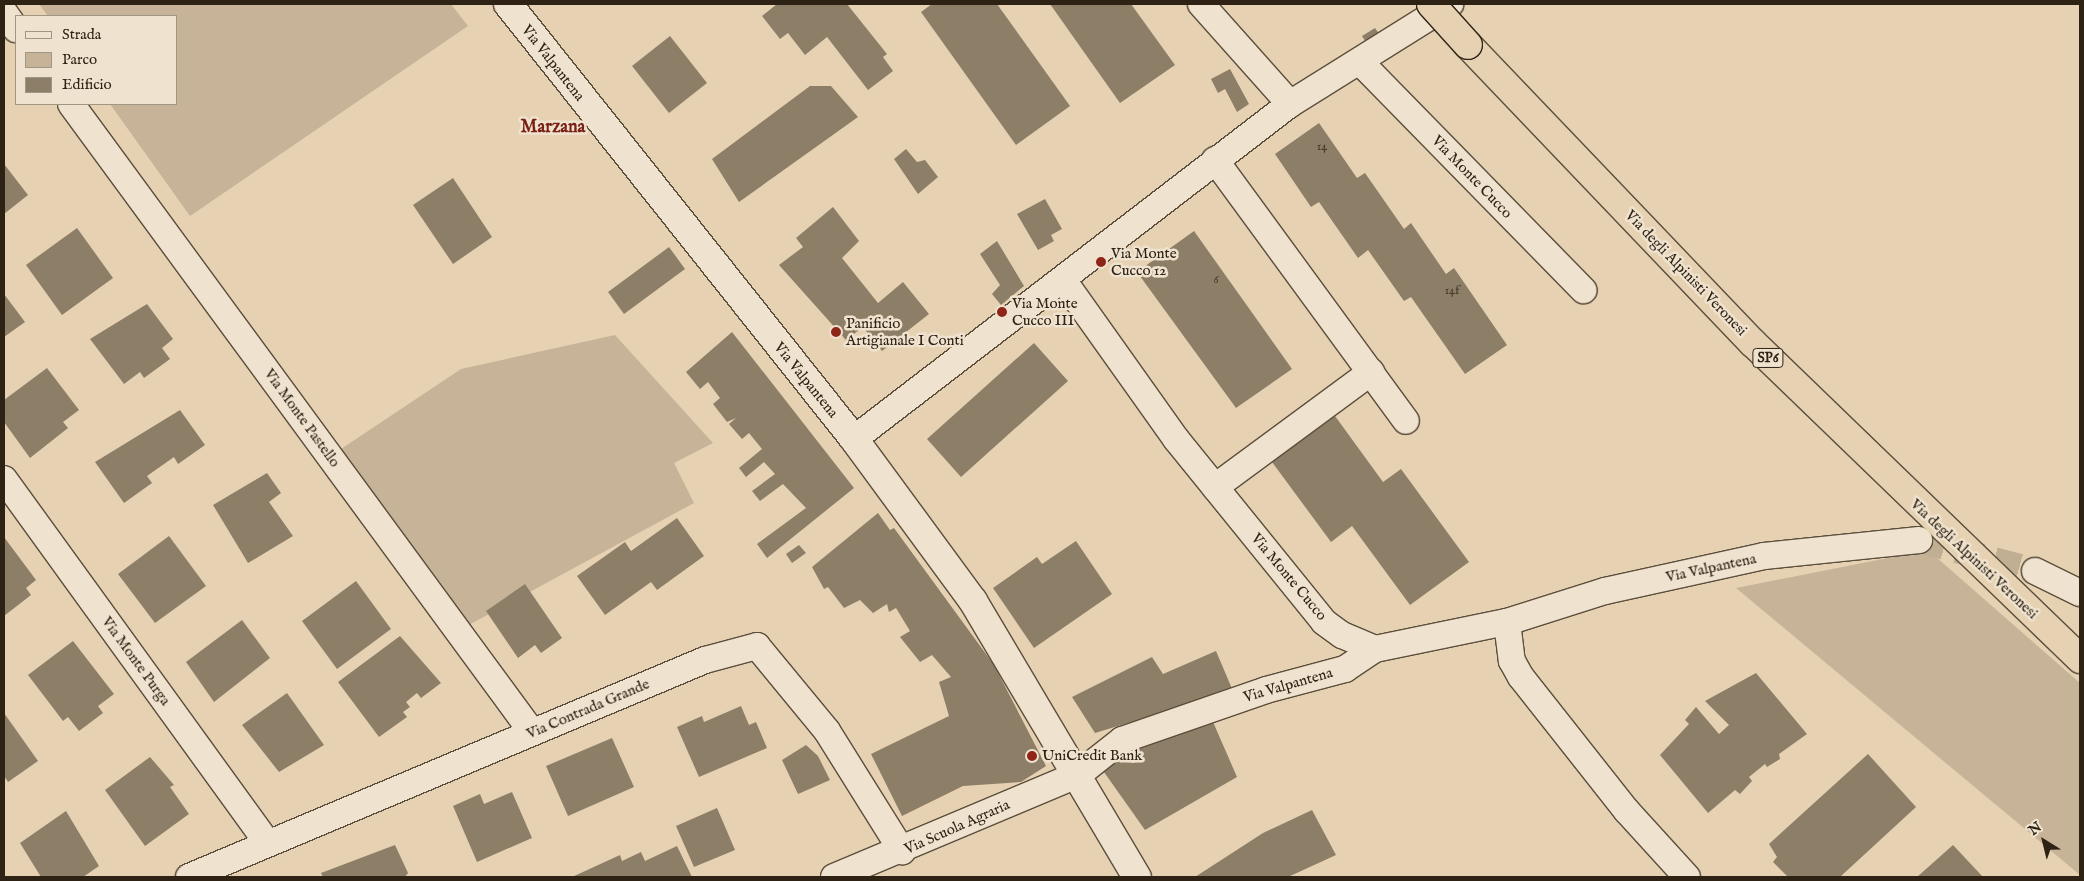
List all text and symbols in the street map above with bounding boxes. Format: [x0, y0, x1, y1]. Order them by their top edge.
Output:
legend [15, 15, 178, 105]
street label: Via Valpantena [518, 21, 588, 105]
text: Strada [62, 25, 101, 44]
text: Parco [62, 50, 97, 69]
text: Edificio [62, 75, 112, 94]
district label: Marzana [521, 117, 585, 139]
street label: Via Monte Cucco [1428, 132, 1516, 222]
house number: 14 [1317, 140, 1327, 154]
street label: Via degli Alpinisti Veronesi [1621, 206, 1751, 340]
place label: Via Monte Cucco 12 [1111, 244, 1177, 279]
marker: Via Monte Cucco 12 [1095, 256, 1107, 268]
house number: 6 [1213, 273, 1219, 287]
house number: 14f [1445, 284, 1459, 298]
place label: Via Monte Cucco III [1012, 294, 1078, 329]
marker: Via Monte Cucco III [996, 306, 1008, 318]
place label: Panificio Artigianale I Conti [846, 314, 964, 349]
marker: Panificio Artigianale I Conti [830, 326, 842, 338]
street label: Via Valpantena [770, 339, 842, 421]
road number: SP6 [1752, 346, 1784, 369]
street label: Via Monte Pastello [260, 365, 344, 471]
street label: Via degli Alpinisti Veronesi [1907, 495, 2041, 623]
street label: Via Monte Cucco [1247, 530, 1331, 624]
street label: Via Valpantena [1664, 550, 1758, 586]
street label: Via Monte Purga [98, 613, 174, 709]
street label: Via Valpantena [1241, 664, 1335, 706]
street label: Via Contrada Grande [524, 675, 652, 743]
place label: UniCredit Bank [1042, 747, 1142, 765]
marker: UniCredit Bank [1026, 750, 1038, 762]
street label: Via Scuola Agraria [901, 796, 1013, 858]
north arrow [2019, 816, 2069, 866]
text: N [2025, 818, 2045, 840]

